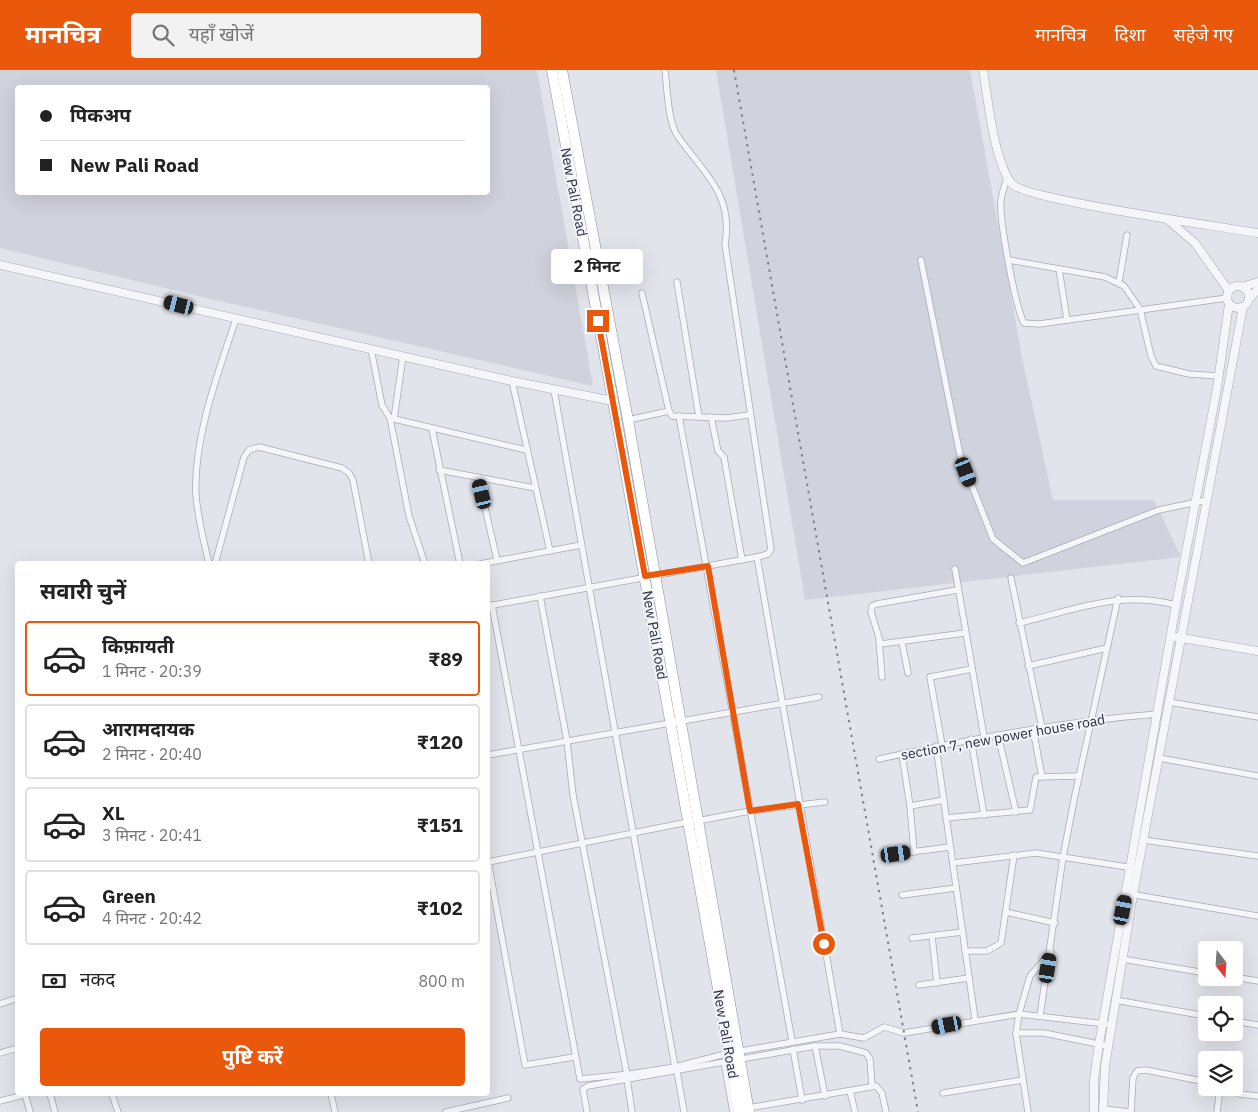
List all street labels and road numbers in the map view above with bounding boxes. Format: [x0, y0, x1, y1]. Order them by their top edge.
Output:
street label: New Pali Road [557, 146, 591, 238]
street label: New Pali Road [638, 589, 672, 681]
street label: section 7, new power house road [900, 710, 1106, 764]
street label: New Pali Road [709, 988, 743, 1080]

